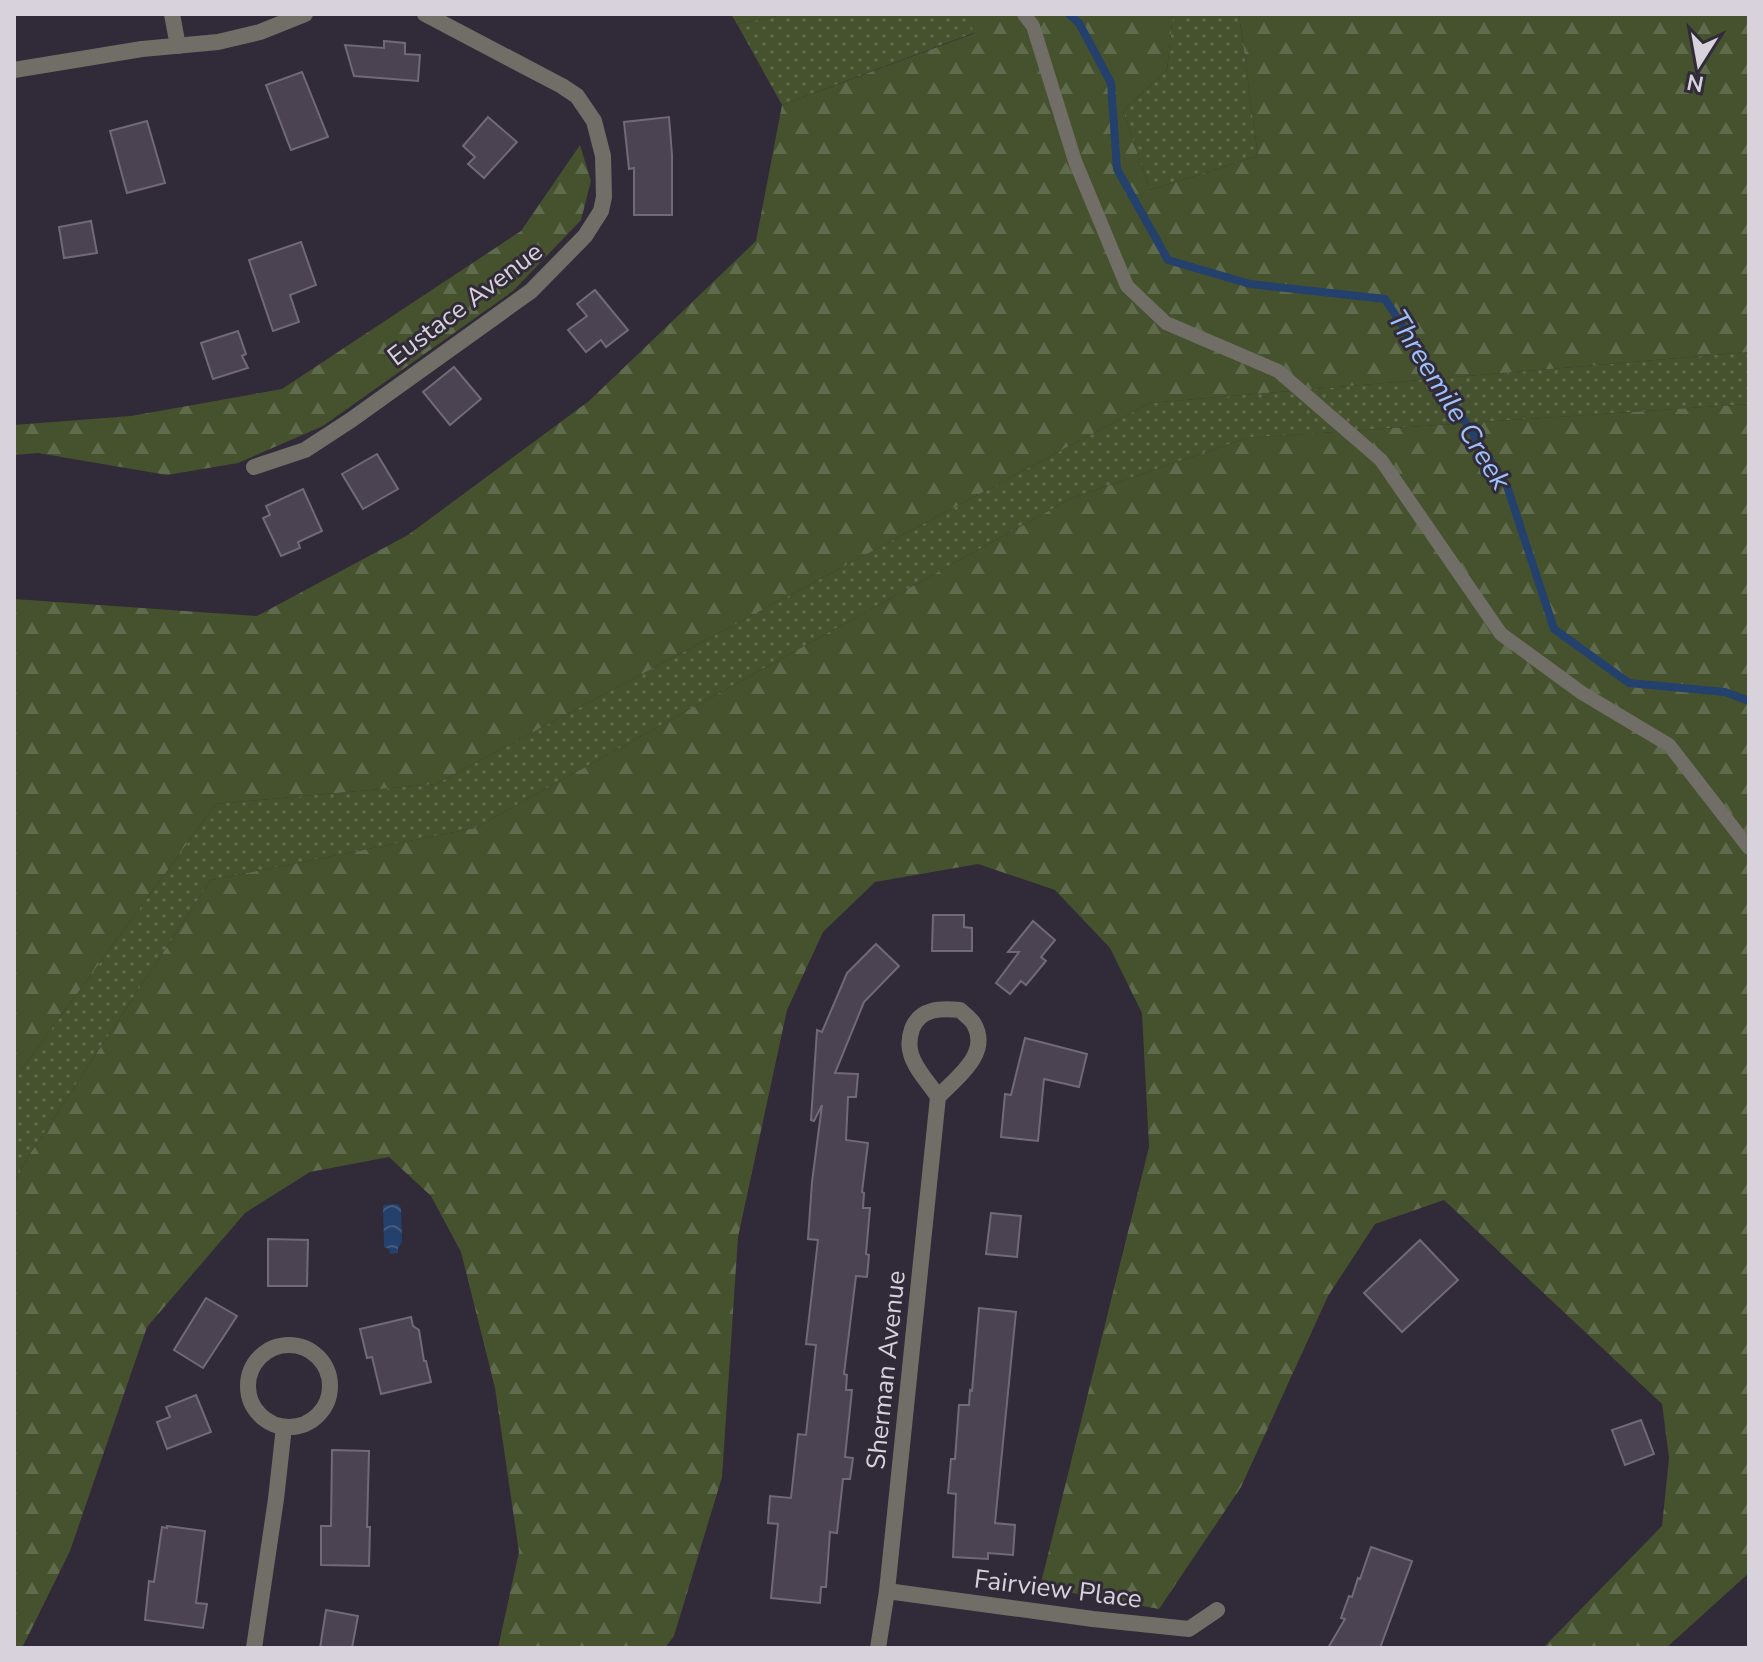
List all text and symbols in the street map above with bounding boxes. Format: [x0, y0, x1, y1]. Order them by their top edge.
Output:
north arrow [1659, 24, 1739, 104]
text: N [1684, 66, 1706, 99]
street label: Eustace Avenue [380, 234, 550, 374]
water label: Threemile Creek [1378, 303, 1520, 498]
street label: Sherman Avenue [858, 1269, 914, 1471]
street label: Fairview Place [972, 1561, 1144, 1617]

